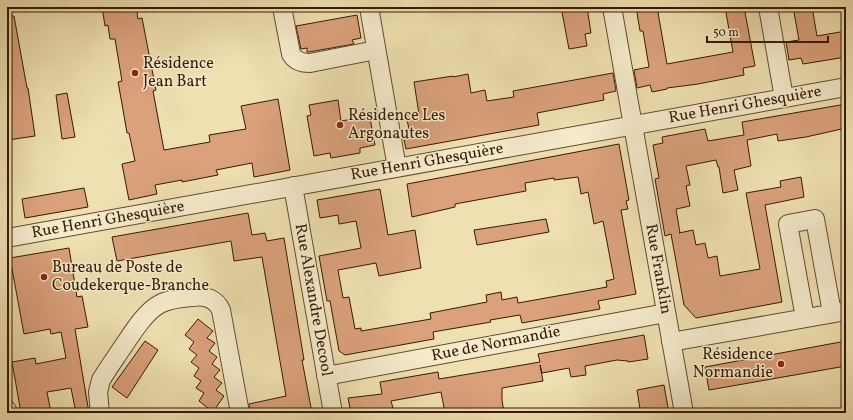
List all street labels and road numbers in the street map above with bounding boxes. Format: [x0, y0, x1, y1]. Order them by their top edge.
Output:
street label: Rue Henri Ghesquière [667, 81, 823, 129]
street label: Rue Henri Ghesquière [349, 138, 505, 186]
street label: Rue Henri Ghesquière [30, 196, 186, 244]
street label: Rue Alexandre Decool [289, 222, 337, 378]
street label: Rue Franklin [639, 222, 677, 316]
street label: Rue de Normandie [430, 321, 562, 367]

